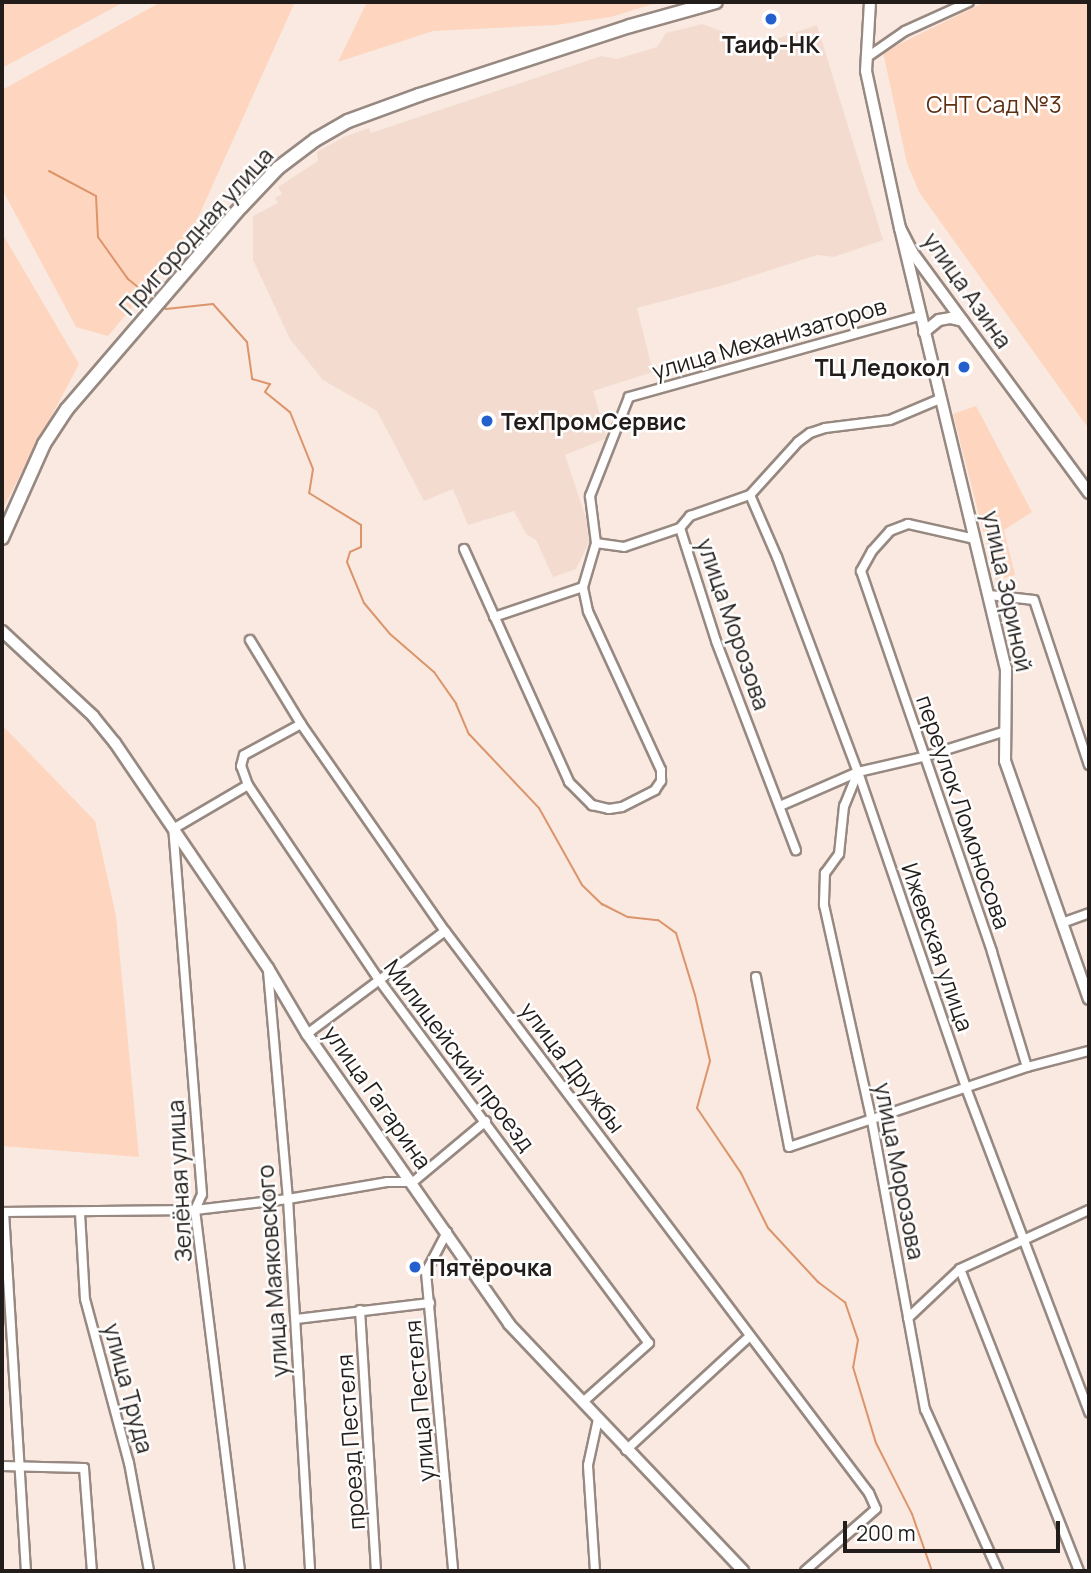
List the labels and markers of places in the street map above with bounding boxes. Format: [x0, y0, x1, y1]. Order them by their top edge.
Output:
marker: Таиф-НК [763, 11, 779, 27]
place label: Таиф-НК [722, 30, 820, 58]
place label: ТЦ Ледокол [815, 353, 950, 381]
marker: ТЦ Ледокол [956, 359, 972, 375]
place label: ТехПромСервис [501, 407, 686, 435]
marker: ТехПромСервис [479, 413, 495, 429]
place label: Пятёрочка [429, 1253, 552, 1281]
marker: Пятёрочка [407, 1259, 423, 1275]

